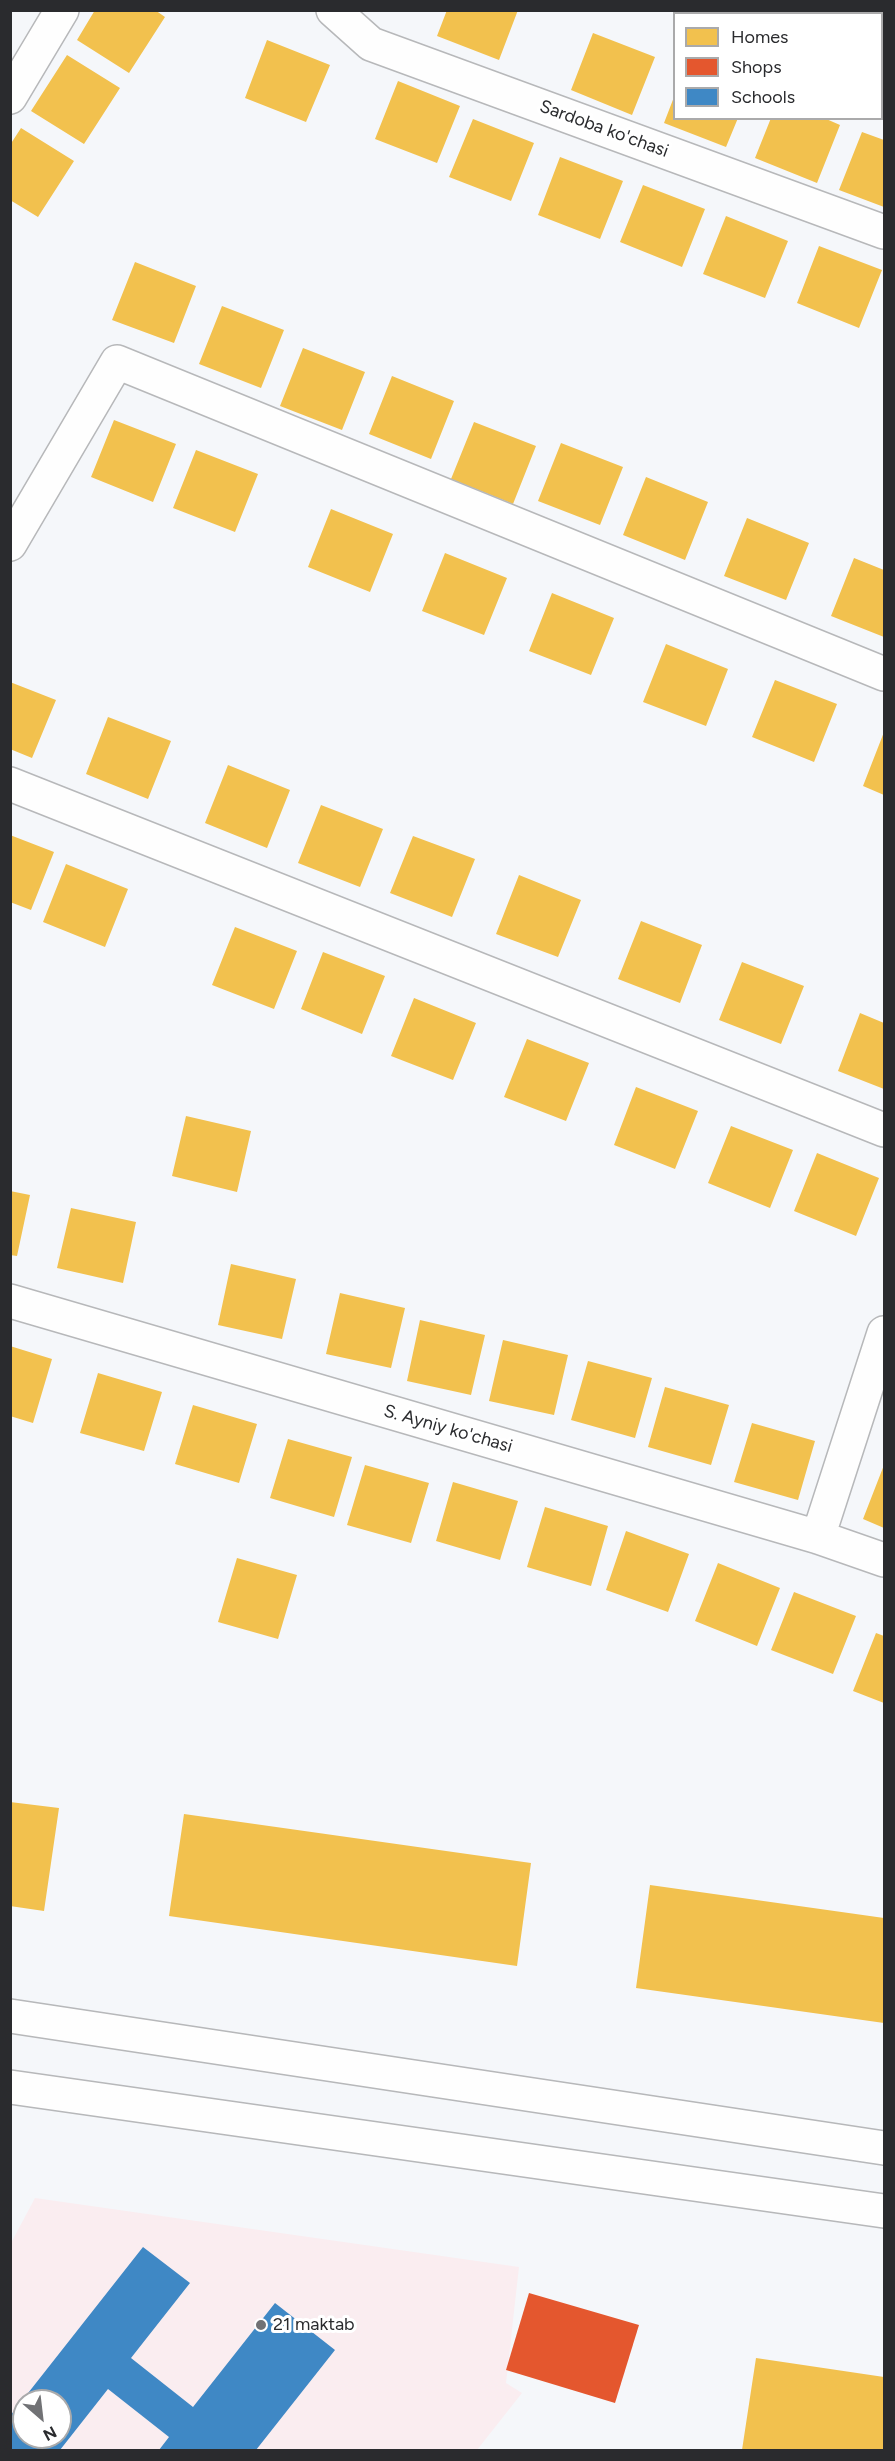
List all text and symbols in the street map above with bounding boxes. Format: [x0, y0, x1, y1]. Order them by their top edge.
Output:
legend [673, 12, 883, 120]
text: Homes [731, 26, 789, 48]
text: Shops [731, 56, 782, 78]
text: Schools [731, 86, 795, 108]
street label: Sardoba ko'chasi [537, 96, 671, 162]
street label: S. Ayniy ko'chasi [381, 1400, 515, 1458]
place label: 21 maktab [273, 2314, 355, 2336]
marker: 21 maktab [254, 2318, 268, 2332]
north arrow [12, 2389, 72, 2449]
text: N [40, 2422, 60, 2445]

